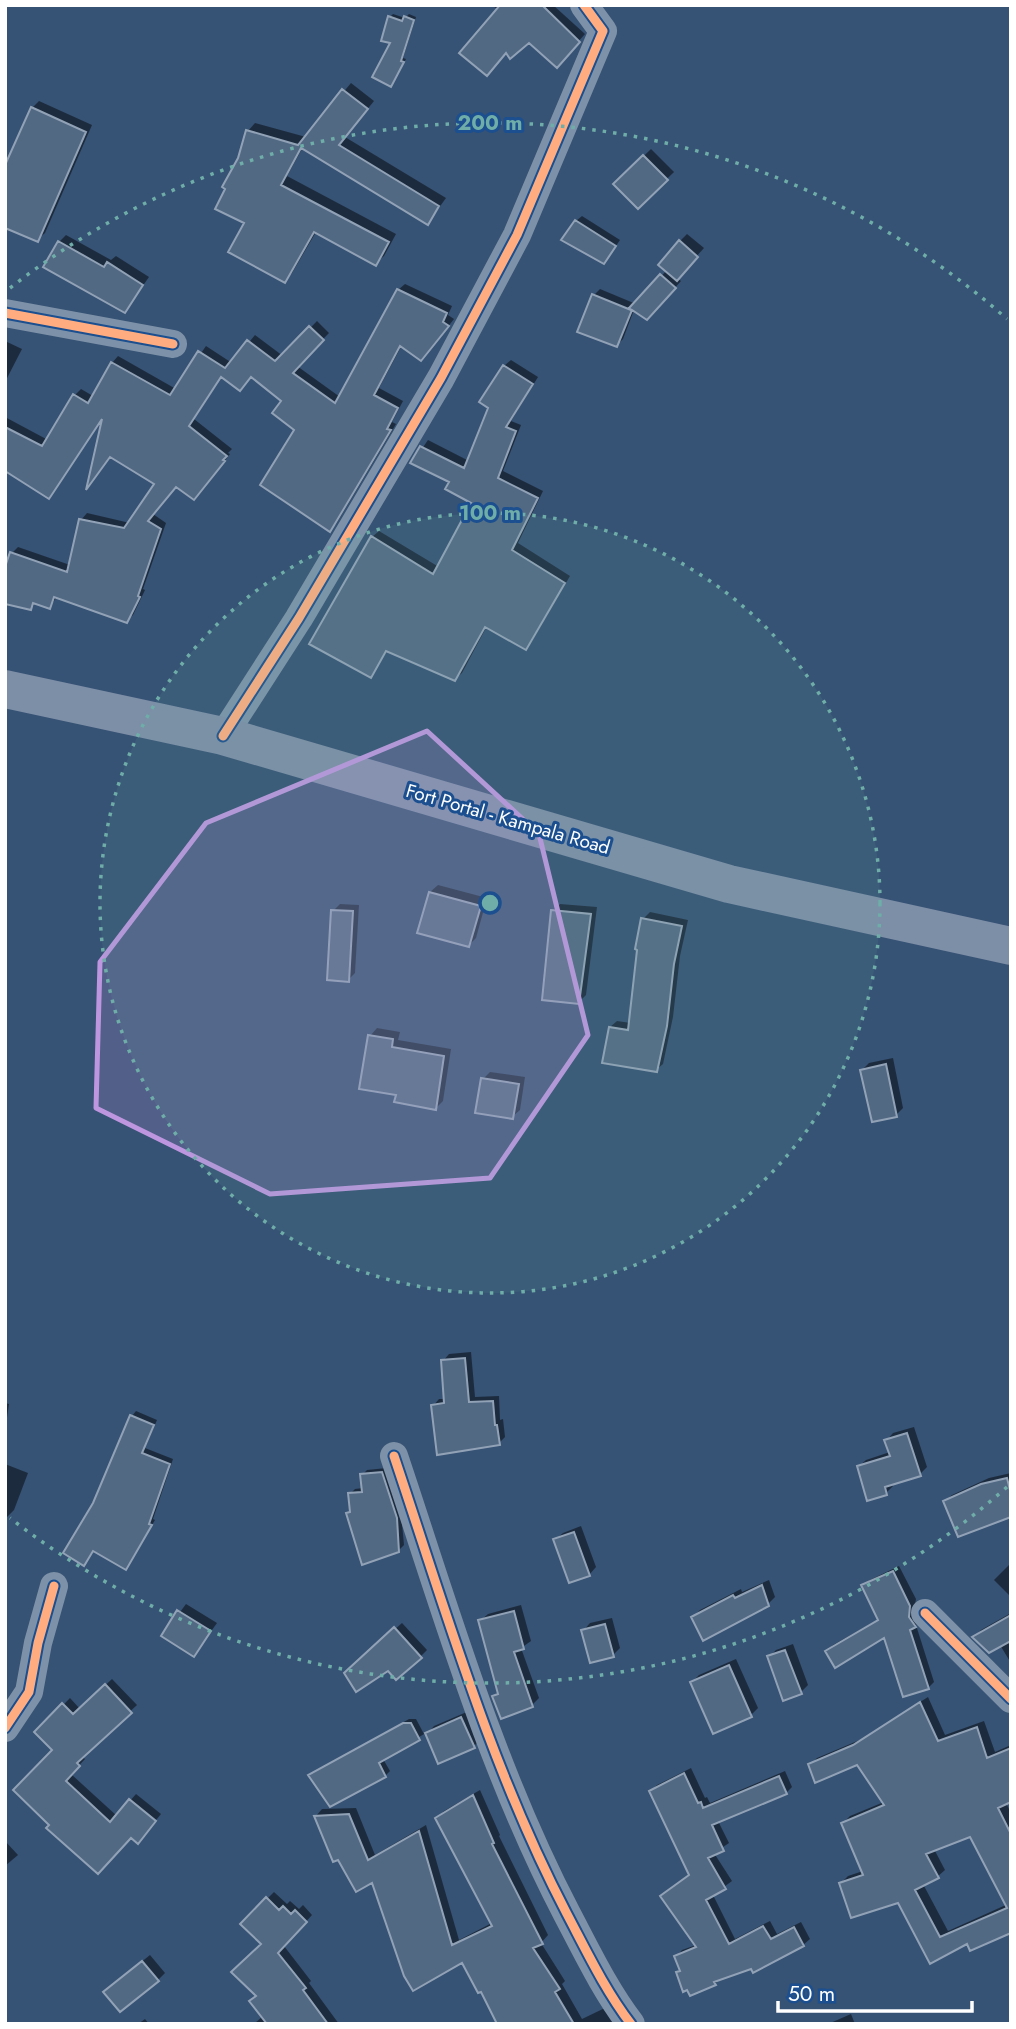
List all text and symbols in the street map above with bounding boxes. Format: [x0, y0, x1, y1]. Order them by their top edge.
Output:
text: 200 m [457, 108, 523, 138]
text: 100 m [459, 498, 521, 528]
street label: Fort Portal - Kampala Road [403, 777, 613, 861]
centre of rings [478, 891, 502, 915]
scale bar [778, 1969, 972, 2013]
text: 50 m [788, 1979, 835, 2009]

